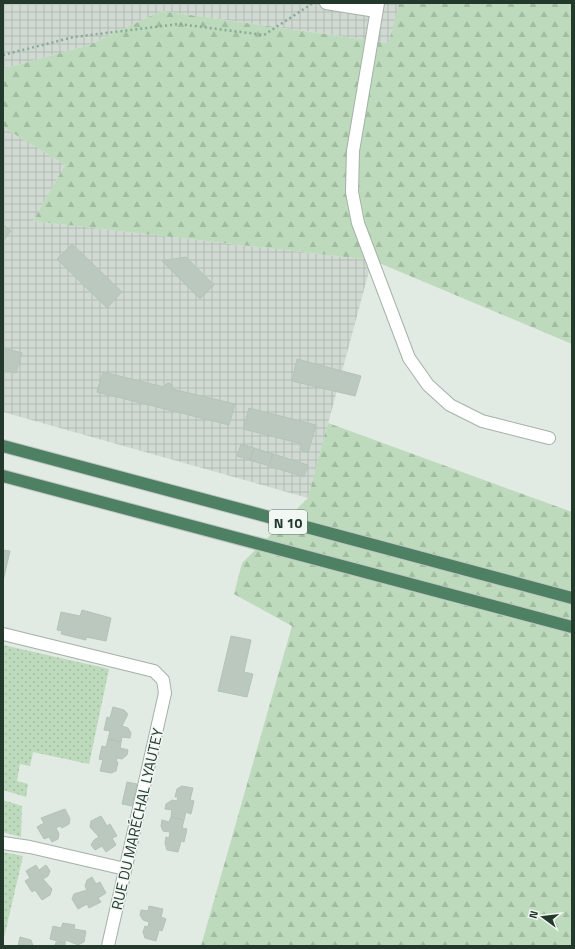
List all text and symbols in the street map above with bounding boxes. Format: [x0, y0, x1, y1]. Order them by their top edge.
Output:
road number: N 10 [269, 510, 307, 534]
street label: RUE DU MARÉCHAL LYAUTEY [105, 726, 169, 912]
north arrow [523, 897, 563, 937]
text: N [525, 909, 542, 920]

